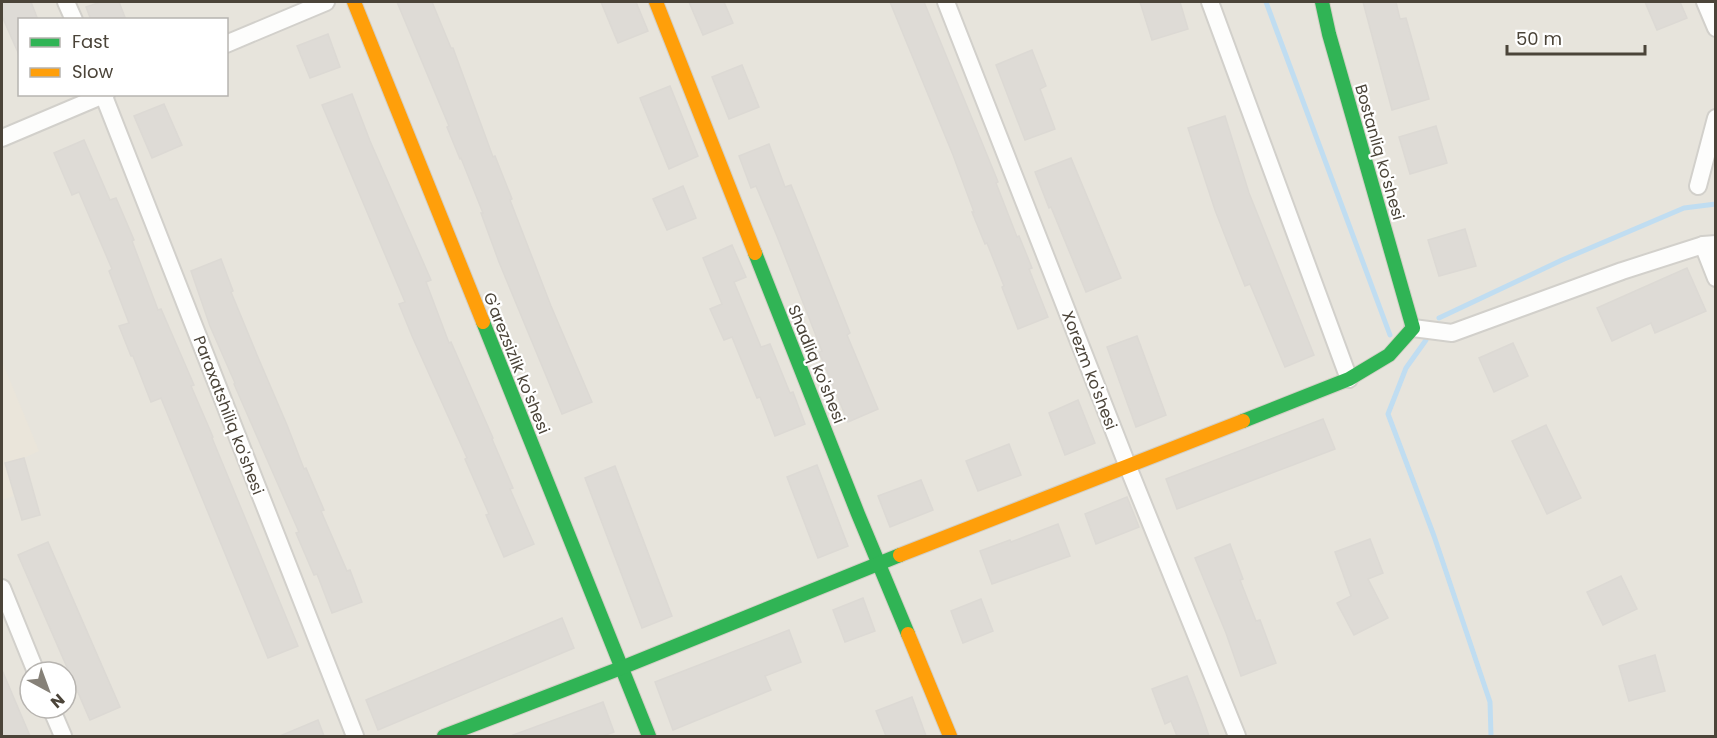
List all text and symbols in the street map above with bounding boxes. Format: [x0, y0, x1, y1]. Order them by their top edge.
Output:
legend [18, 18, 228, 96]
scale bar [1507, 18, 1645, 56]
text: 50 m [1516, 26, 1562, 51]
text: Fast [72, 29, 109, 54]
text: Slow [72, 59, 114, 84]
street label: Bostanliq ko'shesi [1349, 82, 1410, 223]
street label: G'arezsizlik ko'shesi [478, 289, 555, 437]
street label: Shadliq ko'shesi [782, 301, 851, 427]
street label: Xorezm ko'shesi [1056, 307, 1123, 433]
street label: Paraxatshiliq ko'shesi [188, 332, 269, 498]
north arrow [18, 660, 78, 720]
text: N [45, 688, 70, 714]

